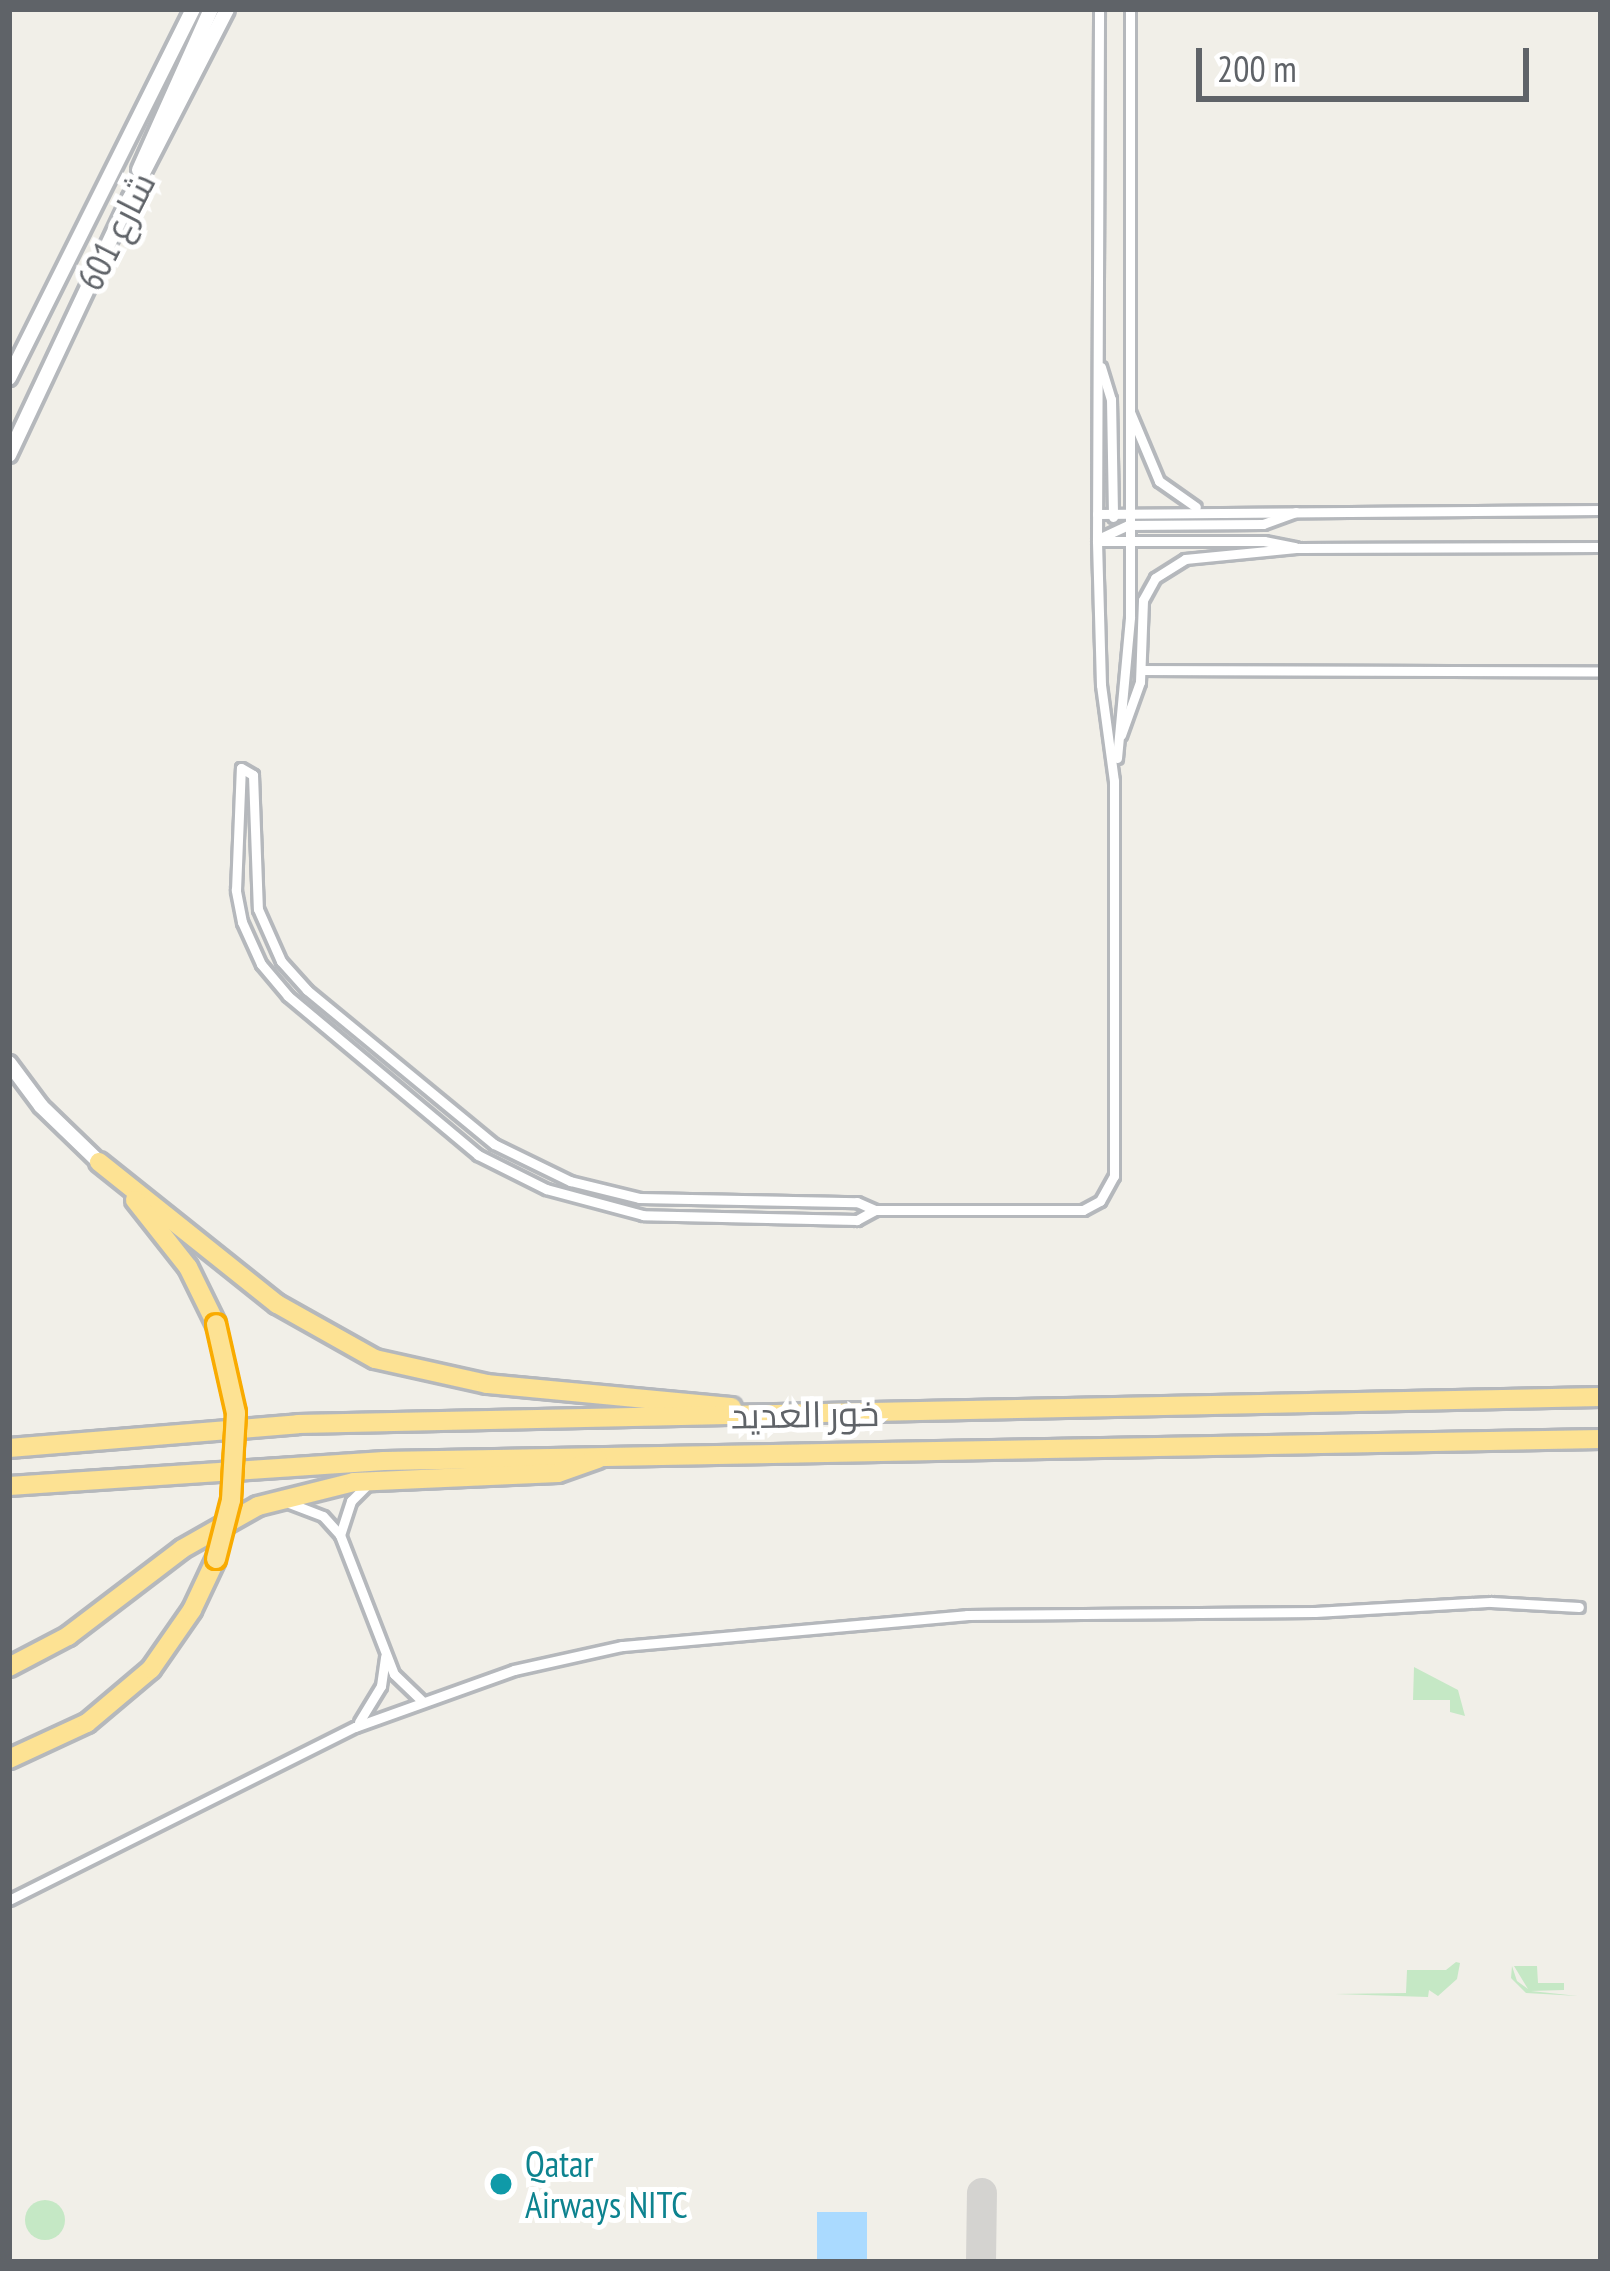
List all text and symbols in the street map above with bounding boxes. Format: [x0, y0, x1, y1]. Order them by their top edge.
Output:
scale bar [1202, 24, 1535, 98]
text: 200 m [1217, 45, 1297, 92]
street label: شارع 601 [68, 165, 164, 297]
street label: خور العديد [730, 1391, 880, 1437]
place label: Qatar Airways NITC [525, 2141, 688, 2226]
marker: Qatar Airways NITC [488, 2171, 514, 2197]

